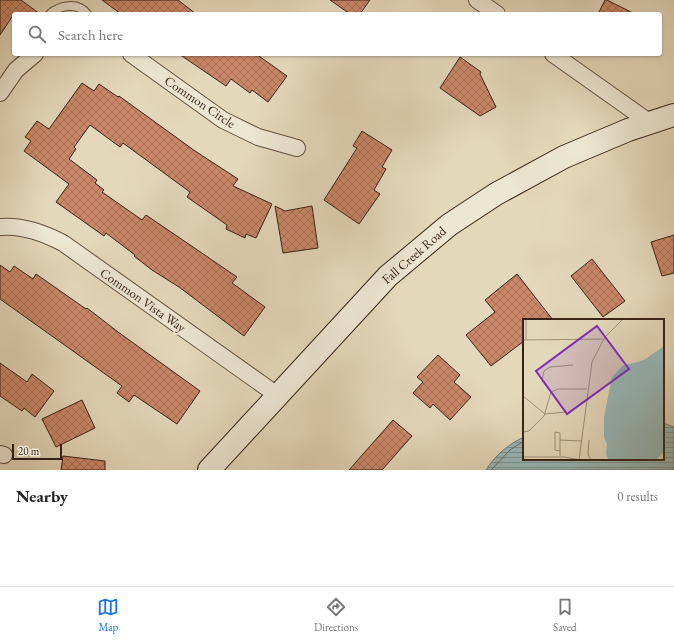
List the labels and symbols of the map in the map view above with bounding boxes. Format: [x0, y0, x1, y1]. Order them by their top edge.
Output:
street label: Common Circle [161, 72, 239, 132]
street label: Fall Creek Road [378, 222, 450, 288]
street label: Common Vista Way [97, 264, 189, 336]
inset map [523, 319, 664, 460]
scale bar [12, 442, 62, 461]

